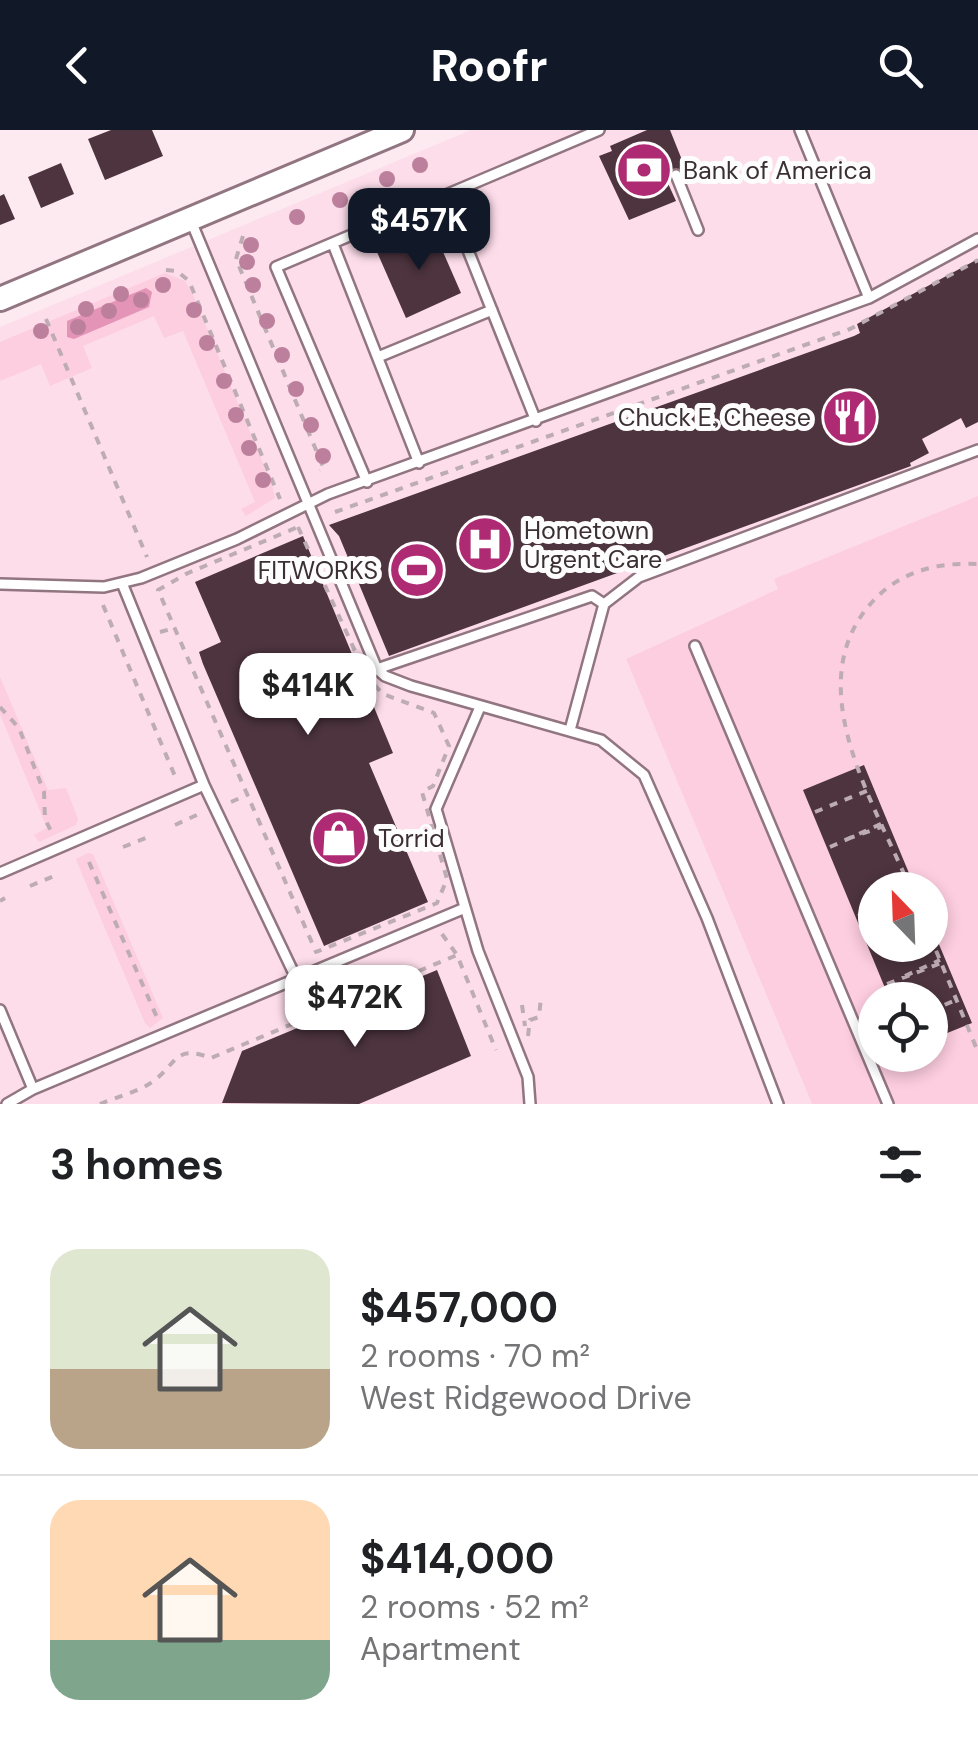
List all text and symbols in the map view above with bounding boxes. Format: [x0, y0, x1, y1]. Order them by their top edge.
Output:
text: Roofr [430, 36, 548, 95]
icon: back [50, 38, 105, 93]
icon: search [873, 38, 928, 93]
bank icon: Bank of America [614, 140, 674, 200]
place label: Bank of America [683, 154, 871, 187]
pin: $457K [349, 188, 489, 273]
text: $457K [370, 199, 468, 241]
restaurant icon: Chuck E. Cheese [820, 387, 880, 447]
place label: Chuck E. Cheese [618, 401, 811, 434]
hospital icon: Hometown Urgent Care [455, 514, 515, 574]
place label: Hometown Urgent Care [524, 514, 662, 576]
sports icon: FITWORKS [387, 540, 447, 600]
place label: FITWORKS [258, 554, 378, 587]
pin: $414K [238, 653, 378, 738]
text: $414K [261, 664, 355, 706]
shop icon: Torrid [309, 808, 369, 868]
place label: Torrid [378, 822, 445, 855]
north arrow [858, 872, 948, 962]
map controls [858, 872, 948, 1072]
pin: $472K [285, 965, 425, 1050]
text: $472K [307, 976, 403, 1018]
button: locate [858, 982, 948, 1072]
text: 3 homes [50, 1137, 224, 1192]
icon: filters [873, 1137, 928, 1192]
text: $457,000 [360, 1280, 558, 1335]
icon: home [130, 1289, 250, 1409]
text: 2 rooms · 70 m² [360, 1335, 590, 1377]
text: West Ridgewood Drive [360, 1377, 692, 1419]
text: $414,000 [360, 1531, 554, 1586]
icon: home [130, 1540, 250, 1660]
text: 2 rooms · 52 m² [360, 1586, 589, 1628]
text: Apartment [360, 1628, 521, 1670]

